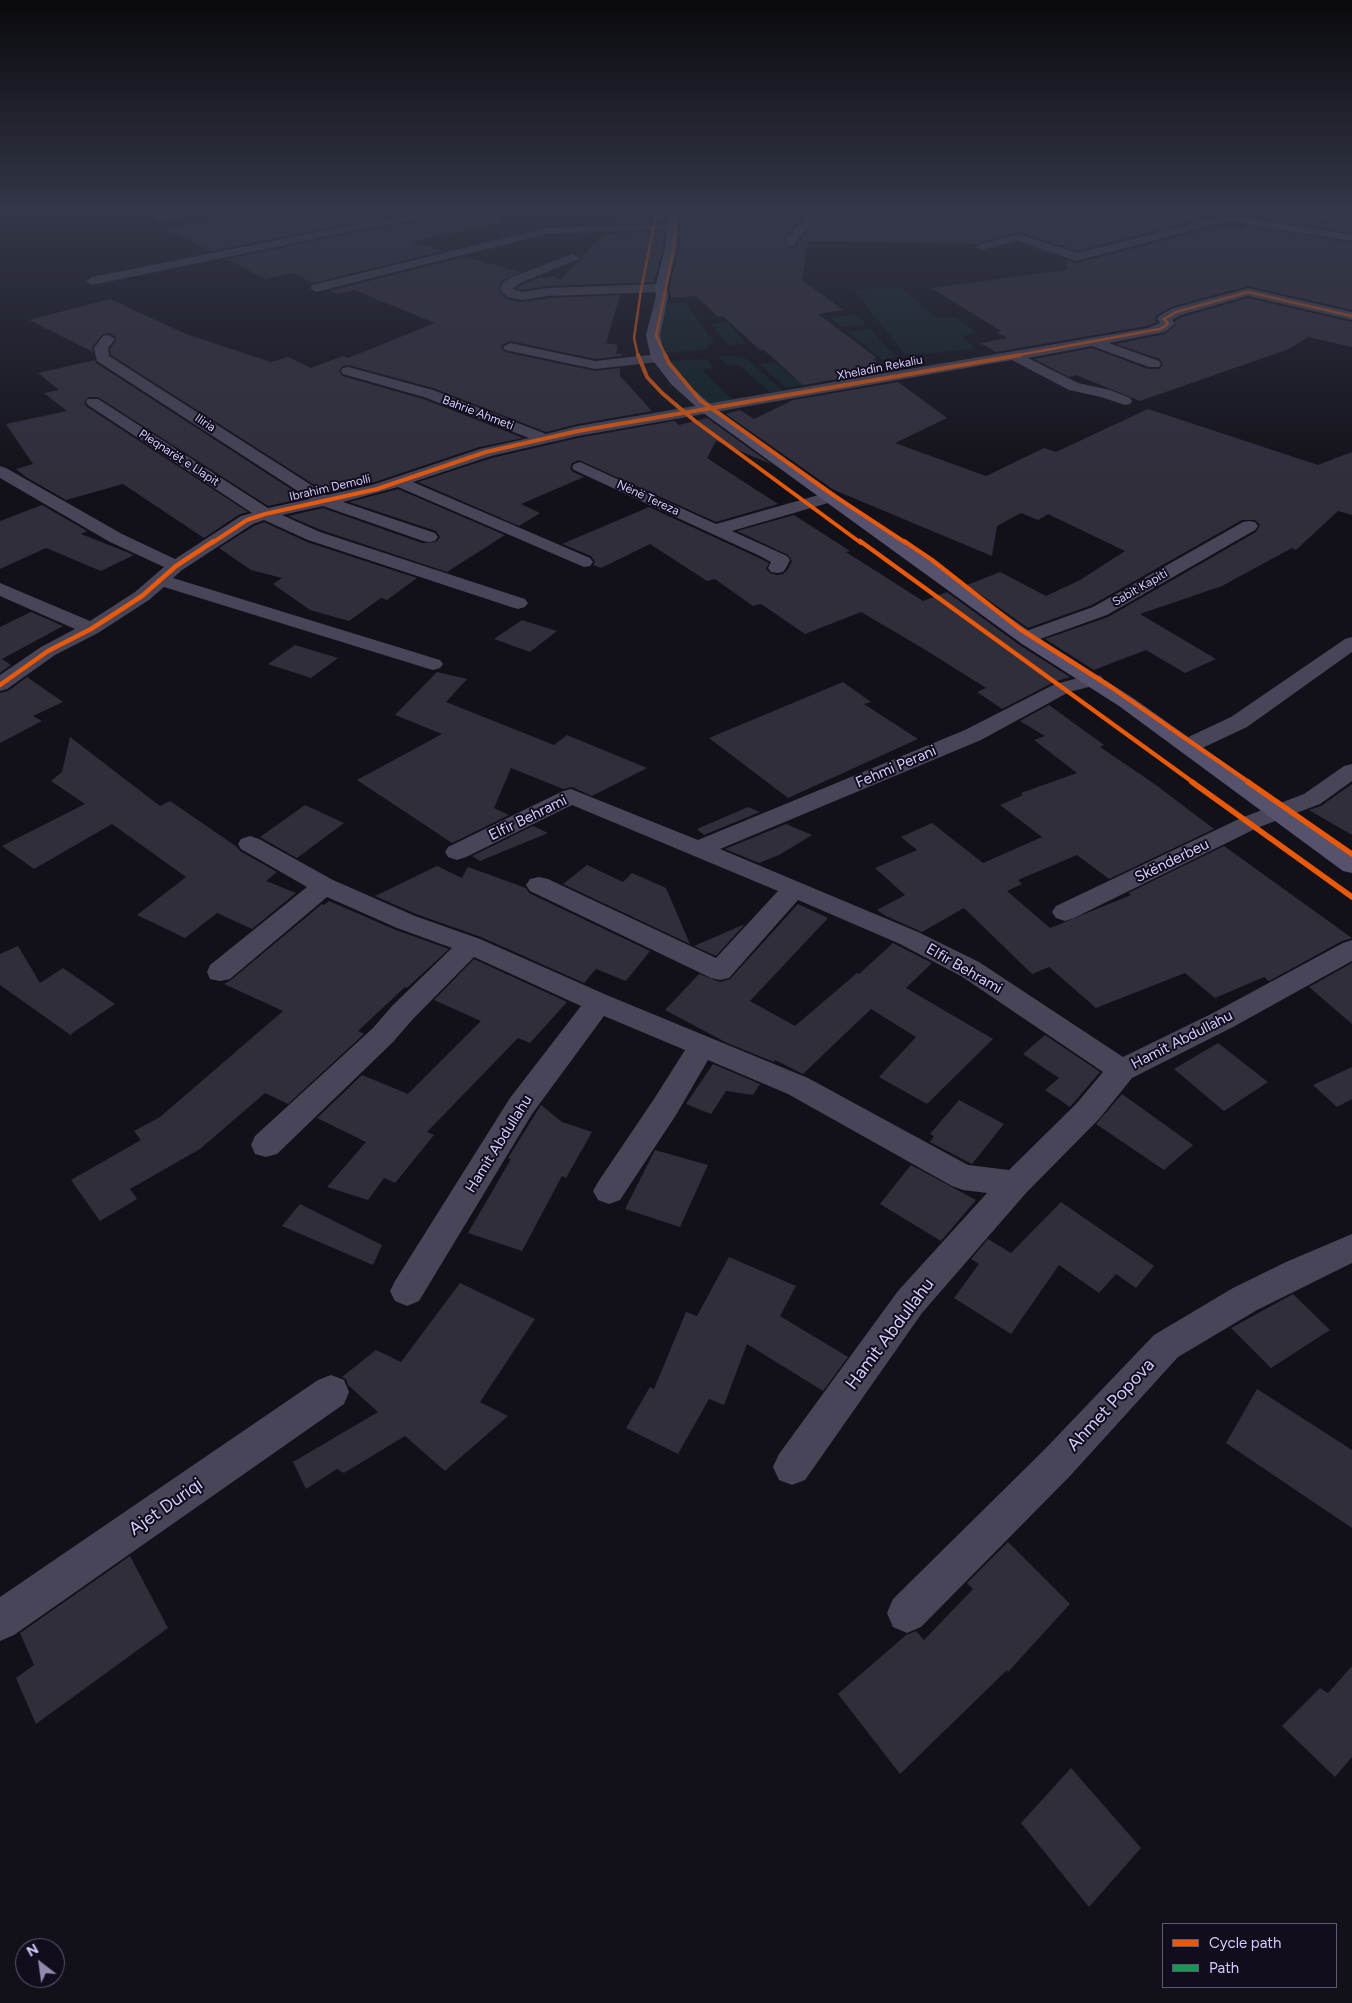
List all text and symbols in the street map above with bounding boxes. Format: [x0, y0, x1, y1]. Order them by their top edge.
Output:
street label: Xheladin Rekaliu [836, 353, 924, 383]
street label: Bahrie Ahmeti [440, 393, 516, 433]
street label: Iliria [192, 411, 218, 435]
street label: Pleqnarët e Llapit [136, 427, 222, 489]
street label: Ibrahim Demolli [288, 472, 372, 504]
street label: Nënë Tereza [615, 477, 681, 519]
street label: Sabit Kapiti [1110, 566, 1170, 610]
street label: Fehmi Perani [853, 742, 939, 792]
street label: Elfir Behrami [486, 791, 570, 845]
street label: Skënderbeu [1132, 835, 1212, 887]
street label: Elfir Behrami [923, 940, 1005, 998]
street label: Hamit Abdullahu [1128, 1007, 1236, 1073]
street label: Hamit Abdullahu [462, 1092, 536, 1196]
street label: Hamit Abdullahu [841, 1274, 939, 1394]
street label: Ahmet Popova [1063, 1354, 1159, 1456]
street label: Ajet Duriqi [125, 1474, 207, 1540]
legend [1162, 1923, 1337, 1988]
text: Cycle path [1209, 1934, 1281, 1952]
north arrow [15, 1938, 65, 1988]
text: N [24, 1940, 42, 1961]
text: Path [1209, 1959, 1239, 1977]

